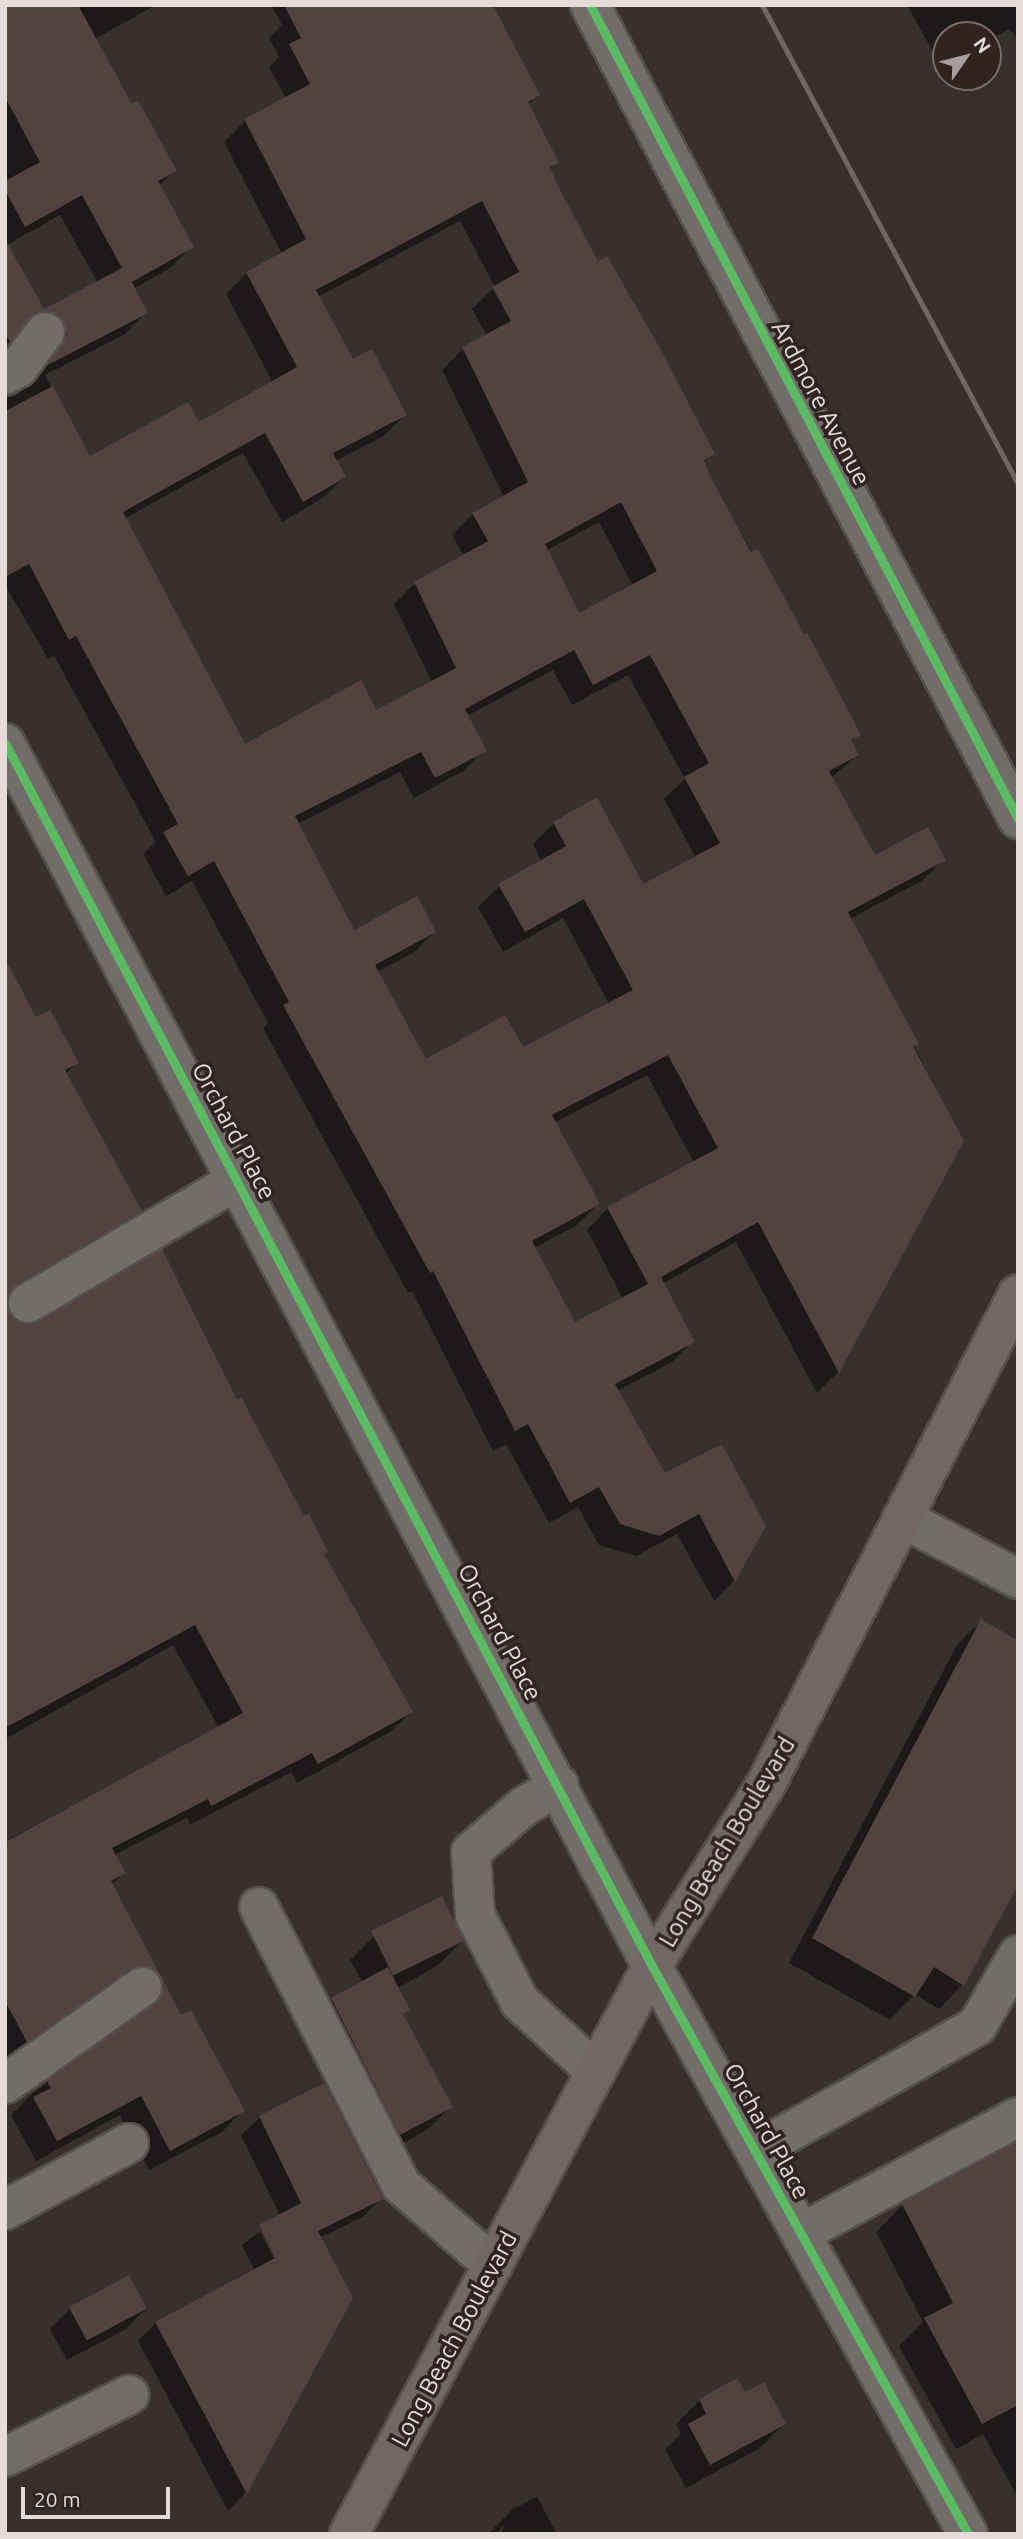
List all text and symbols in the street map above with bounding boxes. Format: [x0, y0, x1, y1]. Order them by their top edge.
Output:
north arrow [932, 21, 1002, 91]
text: N [969, 33, 996, 57]
street label: Ardmore Avenue [766, 316, 876, 490]
street label: Orchard Place [186, 1058, 282, 1204]
street label: Orchard Place [452, 1559, 548, 1705]
street label: Long Beach Boulevard [653, 1732, 801, 1952]
street label: Orchard Place [718, 2058, 816, 2204]
street label: Long Beach Boulevard [385, 2226, 523, 2452]
scale bar [24, 2472, 173, 2516]
text: 20 m [34, 2487, 81, 2511]

